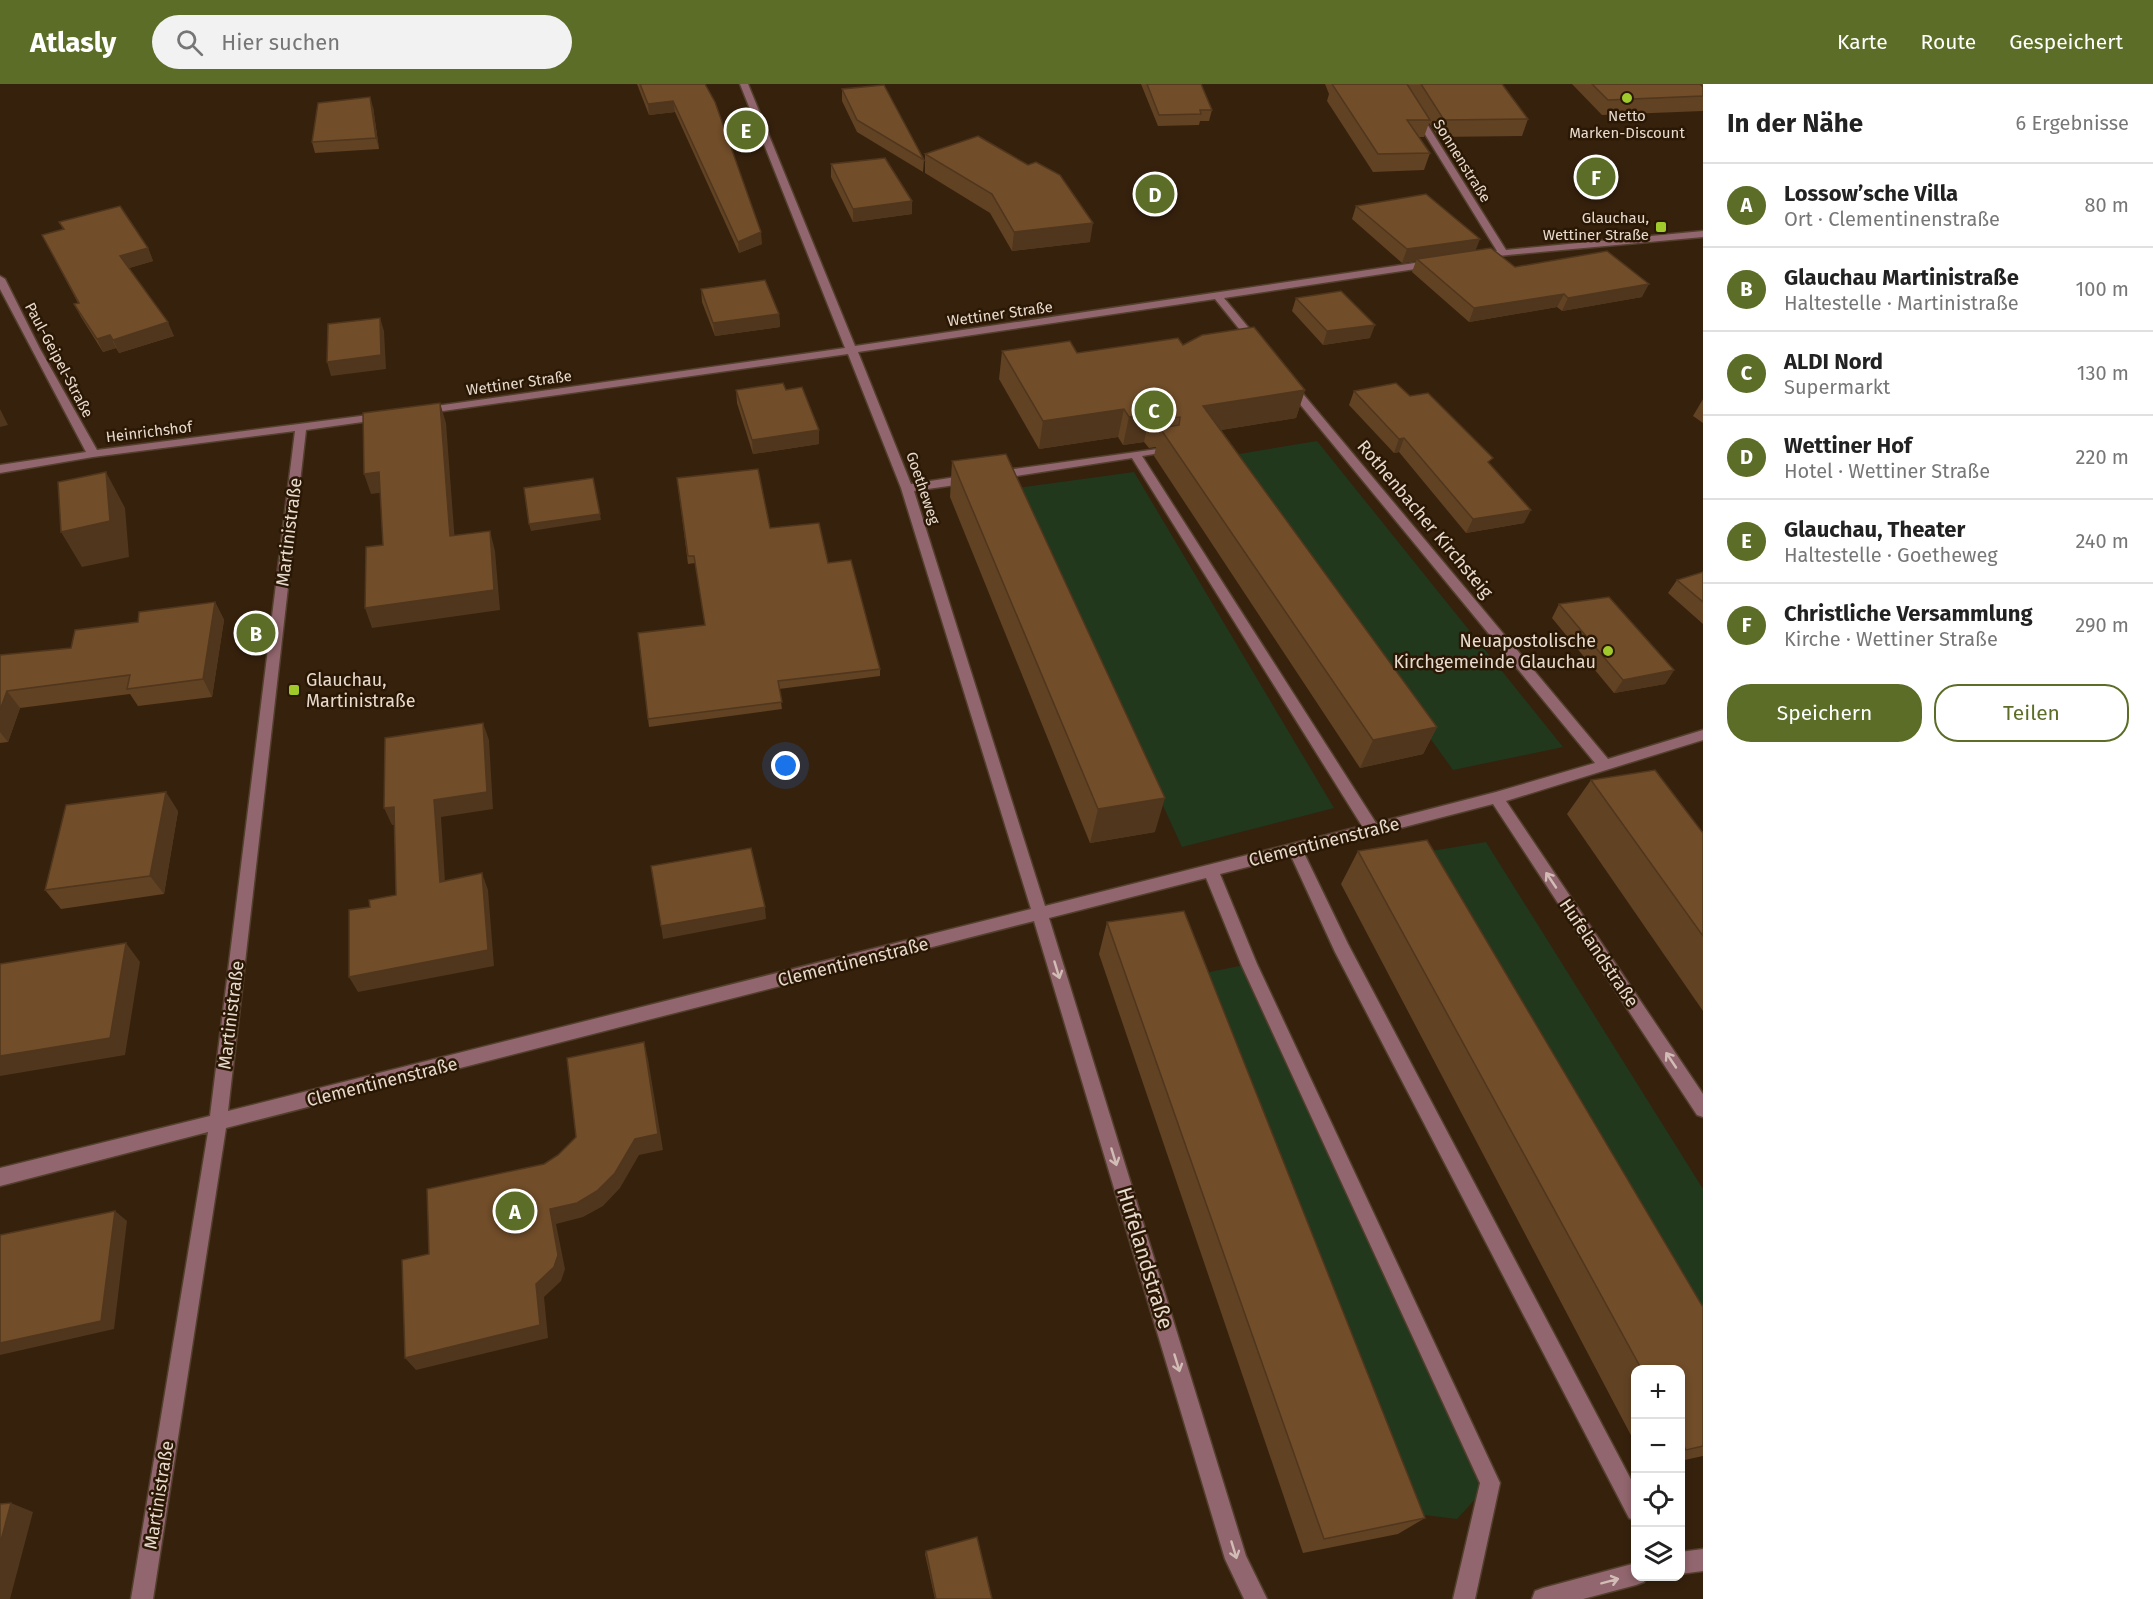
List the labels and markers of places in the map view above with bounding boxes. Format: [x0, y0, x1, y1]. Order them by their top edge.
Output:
marker: Netto Marken-Discount [1620, 91, 1634, 105]
place label: Netto Marken-Discount [1569, 107, 1685, 142]
pin: E [726, 108, 766, 152]
pin: F [1576, 154, 1616, 200]
pin: D [1136, 172, 1174, 216]
place label: Glauchau, Wettiner Straße [1543, 209, 1649, 244]
marker: Glauchau, Wettiner Straße [1654, 220, 1668, 234]
pin: C [1134, 388, 1174, 432]
pin: B [236, 610, 276, 656]
place label: Neuapostolische Kirchgemeinde Glauchau [1393, 630, 1596, 673]
marker: Neuapostolische Kirchgemeinde Glauchau [1601, 644, 1615, 658]
place label: Glauchau, Martinistraße [306, 669, 415, 712]
marker: Glauchau, Martinistraße [287, 683, 301, 697]
pin: A [496, 1188, 534, 1234]

